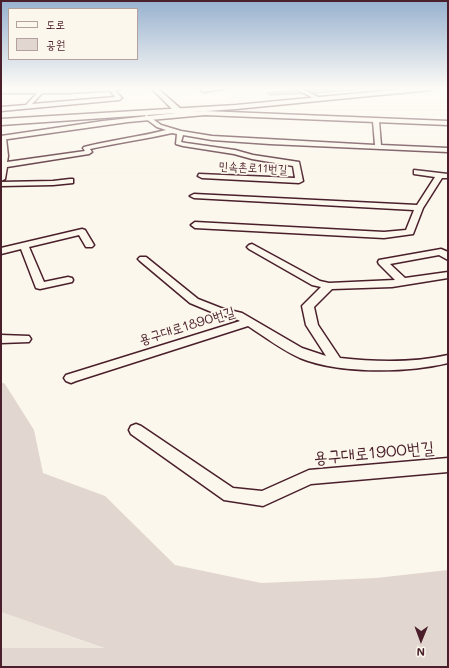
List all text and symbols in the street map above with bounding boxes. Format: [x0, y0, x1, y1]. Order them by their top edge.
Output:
legend [8, 8, 138, 60]
text: 도로 [46, 16, 65, 32]
text: 공원 [46, 36, 65, 52]
street label: 민속촌로11번길 [218, 159, 288, 177]
street label: 용구대로1890번길 [137, 303, 237, 349]
street label: 용구대로1900번길 [313, 438, 435, 468]
north arrow [401, 620, 441, 660]
text: N [416, 645, 425, 660]

